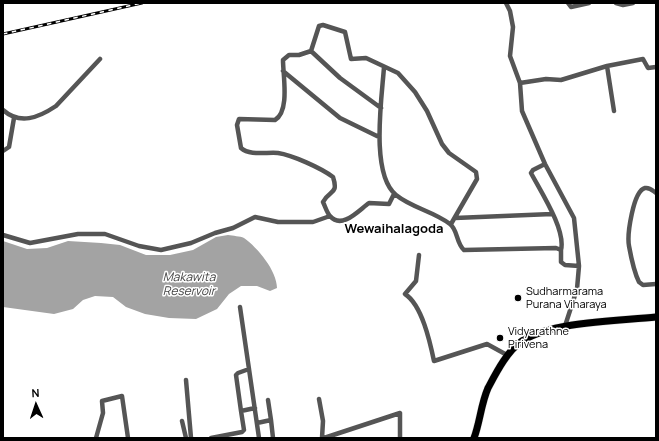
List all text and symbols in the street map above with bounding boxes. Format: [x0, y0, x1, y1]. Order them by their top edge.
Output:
district label: Wewaihalagoda [345, 221, 443, 237]
water label: Makawita Reservoir [163, 271, 215, 299]
place label: Sudharmarama Purana Viharaya [526, 285, 607, 311]
marker: Sudharmarama Purana Viharaya [513, 293, 523, 303]
place label: Vidyarathne Pirivena [508, 325, 569, 351]
marker: Vidyarathne Pirivena [495, 333, 505, 343]
north arrow [16, 385, 56, 425]
text: N [31, 385, 40, 400]

